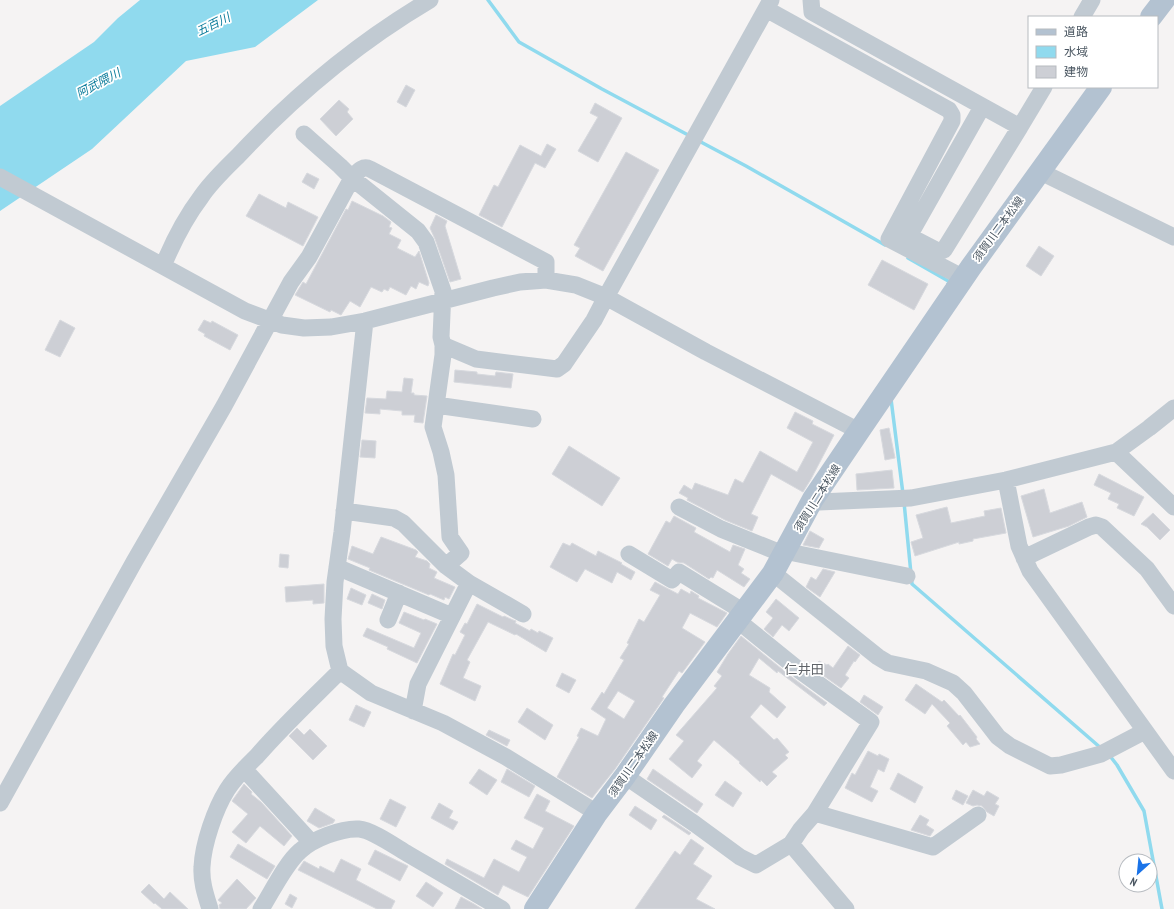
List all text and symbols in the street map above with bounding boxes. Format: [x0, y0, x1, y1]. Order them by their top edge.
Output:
water label: 五百川 [194, 8, 234, 39]
legend [1028, 16, 1158, 88]
text: 道路 [1064, 24, 1088, 39]
text: 水域 [1064, 44, 1088, 59]
water label: 阿武隈川 [73, 64, 124, 101]
text: 建物 [1064, 64, 1088, 79]
street label: 須賀川二本松線 [970, 194, 1026, 264]
street label: 須賀川二本松線 [791, 462, 843, 534]
district label: 仁井田 [784, 661, 824, 678]
street label: 須賀川二本松線 [605, 728, 661, 800]
north arrow [1118, 853, 1158, 893]
text: N [1128, 874, 1139, 889]

